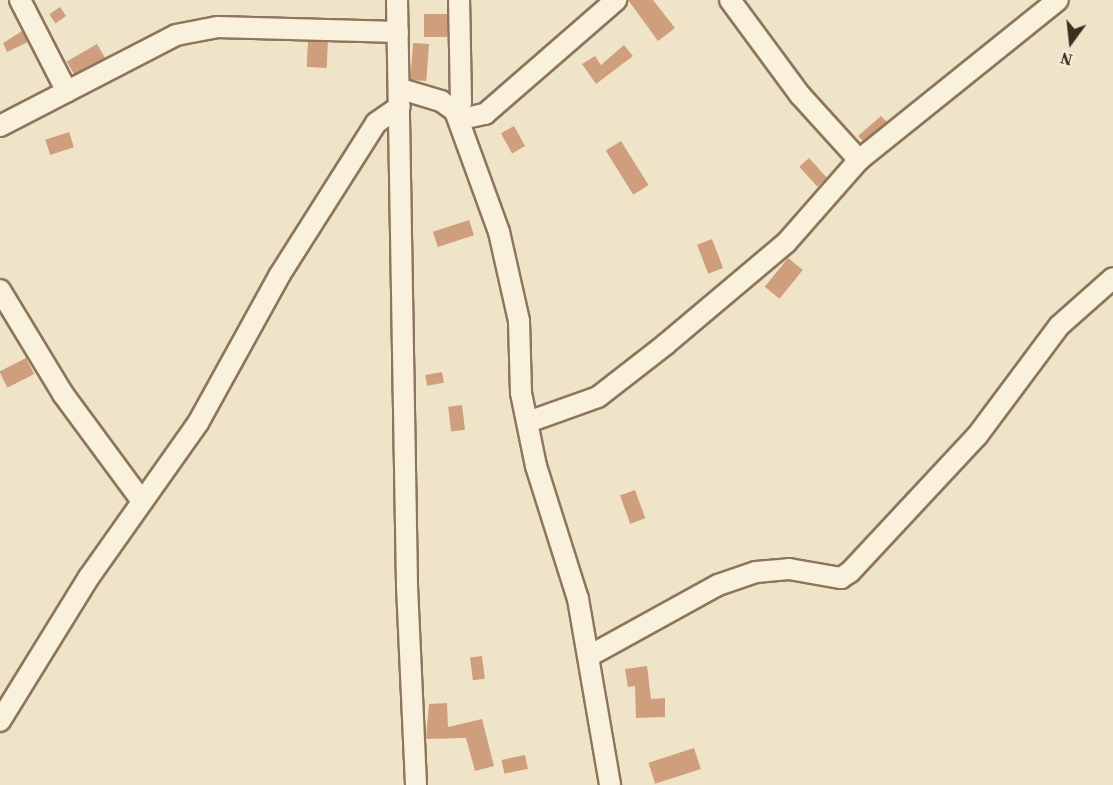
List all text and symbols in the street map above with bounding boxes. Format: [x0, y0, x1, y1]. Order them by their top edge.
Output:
north arrow [1041, 12, 1101, 72]
text: N [1058, 47, 1075, 72]

